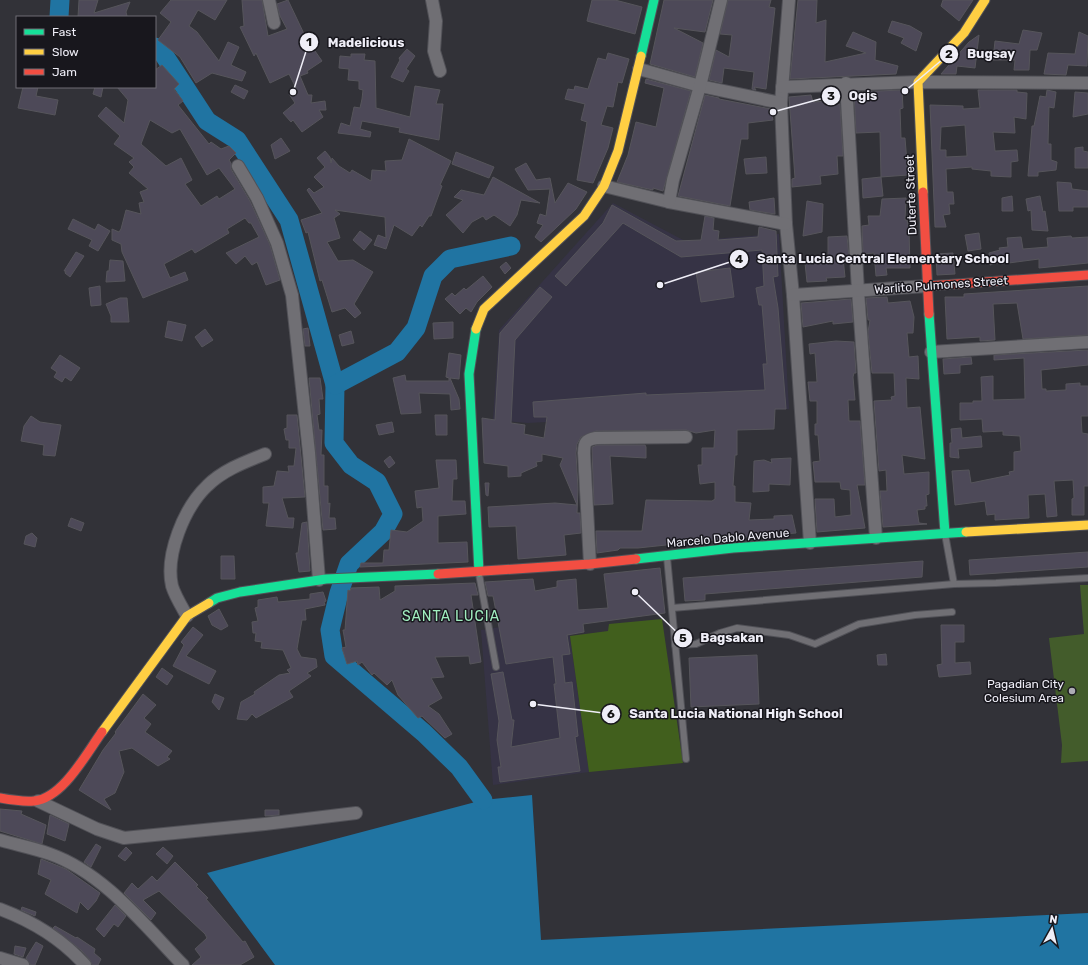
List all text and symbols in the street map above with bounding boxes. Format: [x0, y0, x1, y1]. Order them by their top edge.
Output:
legend [16, 16, 156, 88]
text: Fast [52, 25, 76, 39]
callout: Madelicious [299, 30, 412, 55]
text: 1 [306, 35, 312, 49]
text: Madelicious [328, 35, 404, 50]
callout: Bugsay [939, 41, 1023, 66]
text: Slow [52, 45, 79, 59]
text: Bugsay [967, 46, 1015, 61]
text: 2 [945, 47, 953, 61]
text: Jam [52, 65, 77, 79]
callout: Ogis [821, 83, 885, 108]
text: Ogis [849, 88, 877, 103]
text: 3 [827, 89, 835, 103]
street label: Duterte Street [903, 154, 919, 235]
callout: Santa Lucia Central Elementary School [729, 246, 1017, 271]
text: Santa Lucia Central Elementary School [757, 251, 1009, 266]
text: 4 [735, 252, 743, 266]
street label: Warlito Pulmones Street [874, 273, 1009, 297]
street label: Marcelo Dablo Avenue [666, 526, 790, 550]
district label: SANTA LUCIA [402, 608, 500, 625]
callout: Bagsakan [673, 625, 772, 650]
text: Bagsakan [700, 630, 764, 645]
text: 5 [679, 631, 687, 645]
place label: Pagadian City Colesium Area [984, 677, 1064, 705]
marker: Pagadian City Colesium Area [1067, 686, 1077, 696]
callout: Santa Lucia National High School [601, 701, 851, 726]
text: Santa Lucia National High School [629, 706, 843, 721]
text: 6 [607, 707, 615, 721]
north arrow [1032, 909, 1072, 949]
text: N [1048, 913, 1058, 927]

